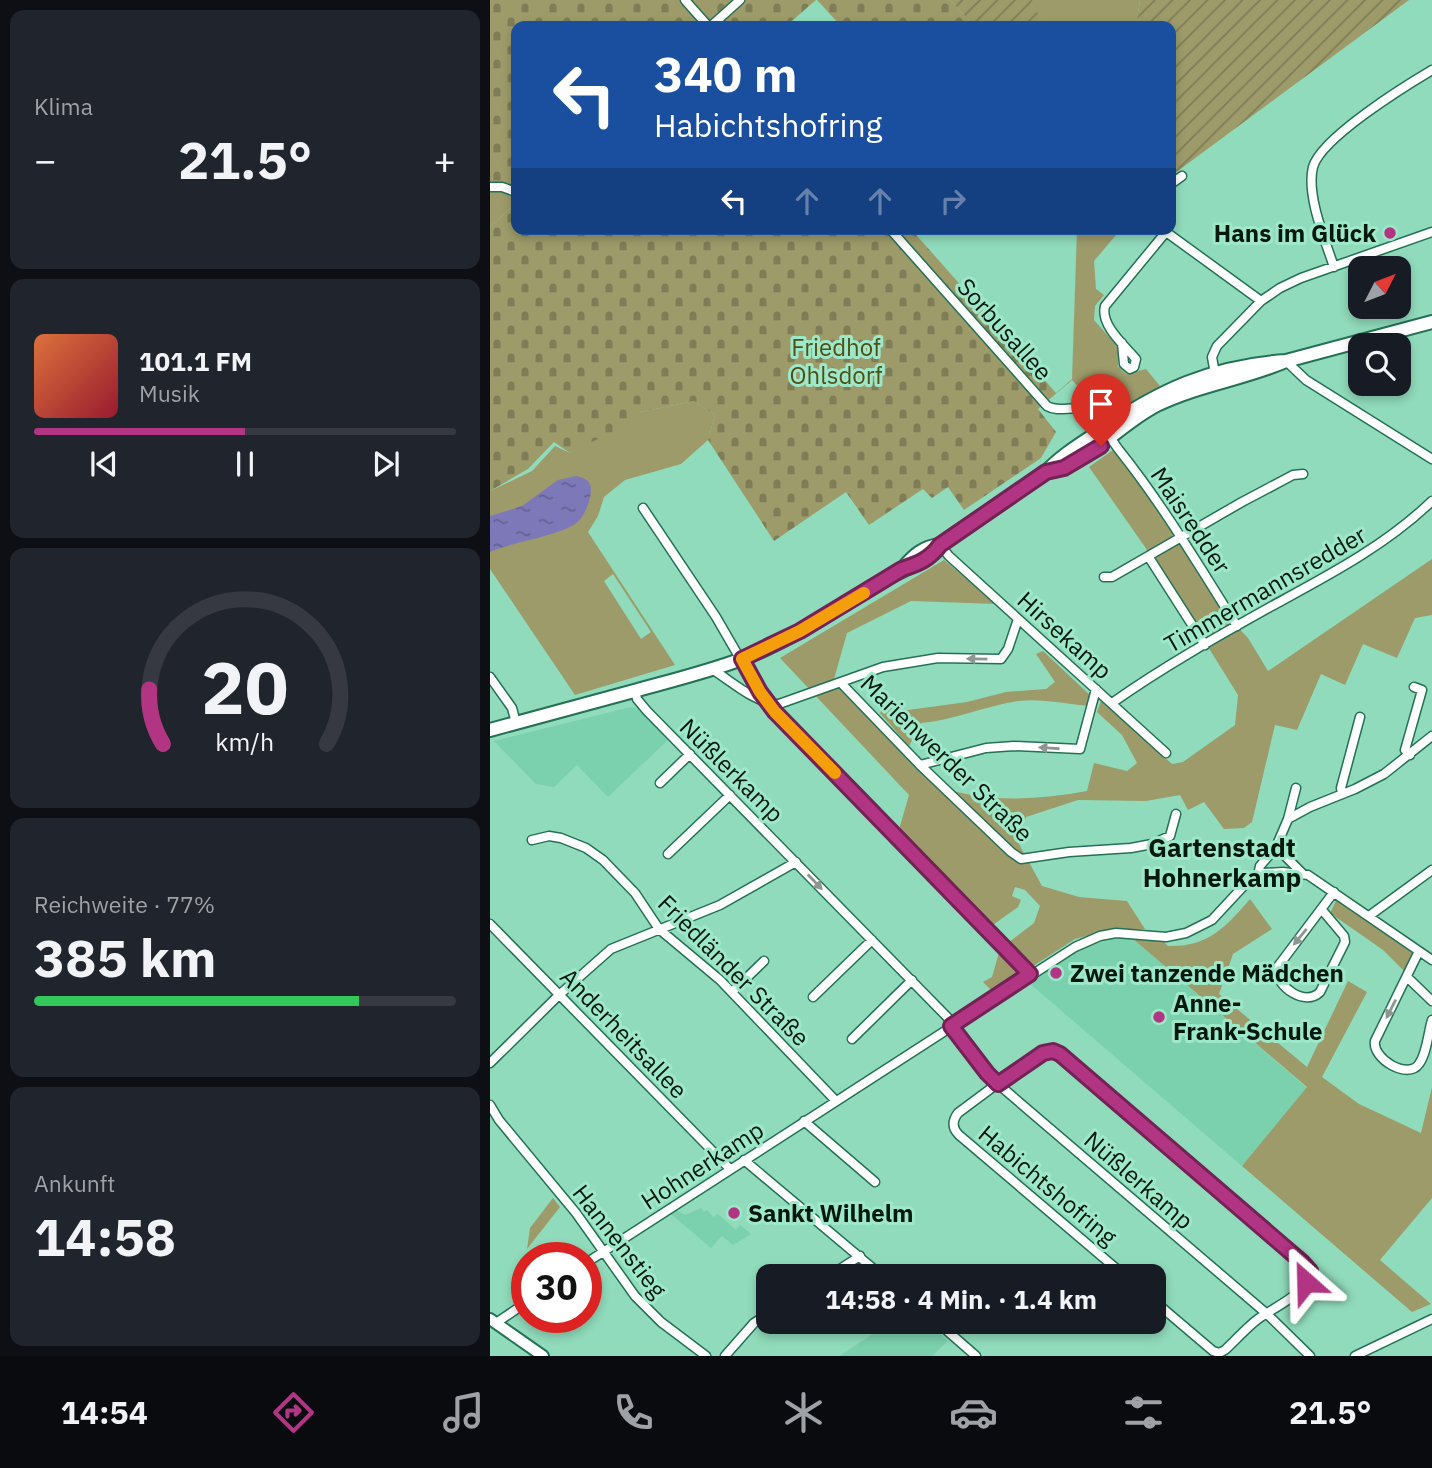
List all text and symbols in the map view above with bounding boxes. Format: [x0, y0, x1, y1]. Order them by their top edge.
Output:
text: 340 m [654, 42, 798, 105]
icon: left [539, 49, 630, 140]
text: Klima [34, 91, 93, 121]
text: Habichtshofring [654, 104, 882, 146]
text: 21.5° [178, 126, 312, 193]
text: − [34, 135, 57, 184]
text: + [433, 135, 456, 184]
icon: left [715, 182, 753, 220]
icon: ahead [788, 182, 826, 220]
icon: ahead [861, 182, 899, 220]
icon: right [934, 182, 972, 220]
place label: Hans im Glück [1214, 217, 1376, 249]
marker: Hans im Glück [1382, 225, 1398, 241]
north arrow [1348, 256, 1410, 318]
map controls [1348, 256, 1411, 396]
street label: Sorbusallee [950, 271, 1060, 387]
park label: Friedhof Ohlsdorf [790, 331, 883, 391]
button: search [1348, 333, 1411, 396]
text: 101.1 FM [139, 344, 252, 378]
pin [1071, 374, 1131, 446]
text: Musik [139, 378, 200, 408]
icon: arrive [1082, 385, 1120, 423]
icon: previous [85, 445, 123, 483]
icon: pause [226, 445, 264, 483]
icon: next [367, 445, 405, 483]
street label: Maisredder [1144, 461, 1238, 580]
street label: Timmermannsredder [1158, 518, 1372, 660]
street label: Hirsekamp [1011, 584, 1119, 686]
text: 20 [201, 639, 289, 734]
one-way arrow [966, 653, 988, 665]
street label: Marienwerder Straße [854, 667, 1040, 849]
street label: Nüßlerkamp [673, 711, 791, 829]
text: km/h [216, 725, 274, 758]
one-way arrow [1038, 742, 1060, 753]
district label: Gartenstadt Hohnerkamp [1143, 830, 1301, 894]
one-way arrow [807, 873, 824, 890]
street label: Friedländer Straße [651, 887, 817, 1053]
text: Reichweite · 77% [34, 889, 215, 919]
text: 385 km [34, 924, 216, 991]
one-way arrow [1292, 928, 1307, 946]
place label: Zwei tanzende Mädchen [1070, 957, 1344, 989]
street label: Anderheitsallee [553, 961, 695, 1105]
marker: Zwei tanzende Mädchen [1048, 965, 1064, 981]
place label: Anne- Frank-Schule [1173, 987, 1323, 1047]
one-way arrow [1386, 999, 1397, 1019]
marker: Anne- Frank-Schule [1151, 1009, 1167, 1025]
street label: Hohnerkamp [635, 1113, 769, 1217]
street label: Habichtshofring [972, 1118, 1124, 1253]
street label: Nüßlerkamp [1078, 1124, 1200, 1236]
text: Ankunft [34, 1168, 115, 1198]
street label: Hannenstieg [566, 1178, 675, 1305]
place label: Sankt Wilhelm [748, 1197, 913, 1229]
text: 14:58 [34, 1203, 176, 1270]
marker: Sankt Wilhelm [726, 1205, 742, 1221]
speed limit sign: 30 [511, 1242, 602, 1333]
position arrow [1269, 1245, 1343, 1319]
text: 14:58 · 4 Min. · 1.4 km [825, 1282, 1097, 1316]
icon: directions [269, 1388, 318, 1437]
icon: music [439, 1388, 488, 1437]
icon: phone [609, 1388, 658, 1437]
icon: climate [779, 1388, 828, 1437]
icon: car [949, 1388, 998, 1437]
icon: filters [1119, 1388, 1168, 1437]
text: 14:54 [61, 1391, 148, 1433]
text: 21.5° [1289, 1391, 1371, 1433]

